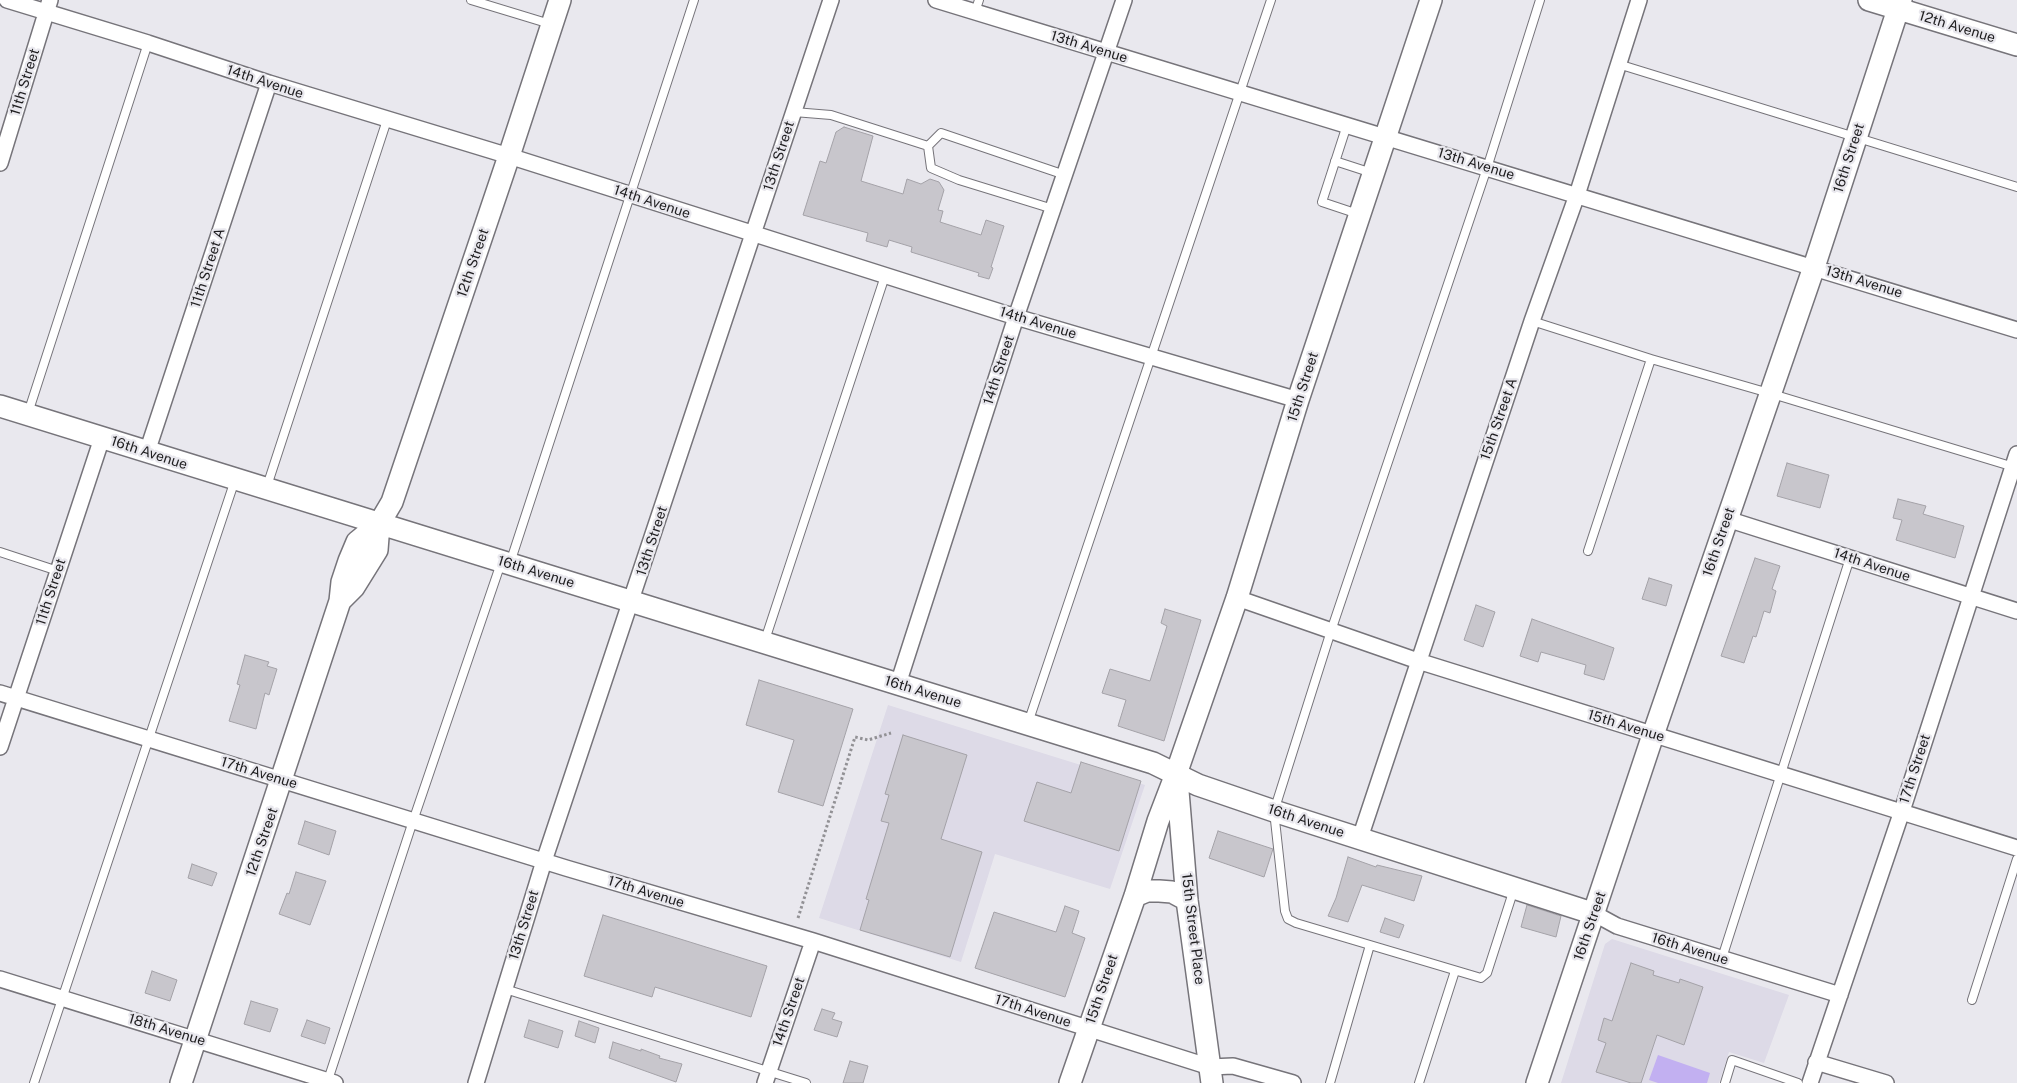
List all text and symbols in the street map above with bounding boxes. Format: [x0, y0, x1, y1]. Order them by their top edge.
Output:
street label: 12th Avenue [1917, 7, 1997, 47]
street label: 13th Avenue [1049, 27, 1129, 67]
street label: 11th Street [7, 46, 43, 118]
street label: 14th Avenue [225, 62, 305, 102]
street label: 13th Street [760, 119, 798, 193]
street label: 16th Street [1830, 121, 1868, 195]
street label: 13th Avenue [1436, 144, 1516, 184]
street label: 14th Avenue [612, 182, 692, 222]
street label: 11th Street A [187, 226, 229, 310]
street label: 12th Street [453, 226, 493, 300]
street label: 13th Avenue [1824, 262, 1904, 302]
street label: 14th Avenue [998, 303, 1078, 343]
street label: 14th Street [980, 333, 1018, 407]
street label: 15th Street [1284, 350, 1322, 424]
street label: 15th Street A [1477, 376, 1521, 462]
street label: 16th Avenue [109, 433, 189, 473]
street label: 13th Street [633, 504, 671, 578]
street label: 16th Street [1699, 505, 1739, 579]
street label: 14th Avenue [1832, 545, 1912, 585]
street label: 16th Avenue [496, 552, 576, 592]
street label: 11th Street [32, 556, 70, 628]
street label: 16th Avenue [883, 672, 963, 712]
street label: 15th Avenue [1585, 706, 1667, 746]
street label: 17th Street [1896, 732, 1934, 806]
street label: 17th Avenue [219, 753, 299, 793]
street label: 16th Avenue [1266, 801, 1346, 841]
street label: 12th Street [242, 805, 282, 879]
street label: 17th Avenue [606, 872, 686, 912]
street label: 15th Street Place [1178, 872, 1208, 986]
street label: 13th Street [505, 888, 543, 962]
street label: 16th Street [1570, 889, 1610, 963]
street label: 16th Avenue [1650, 929, 1730, 969]
street label: 15th Street [1082, 952, 1122, 1026]
street label: 14th Street [769, 975, 809, 1049]
street label: 17th Avenue [993, 991, 1073, 1031]
street label: 18th Avenue [126, 1010, 208, 1050]

